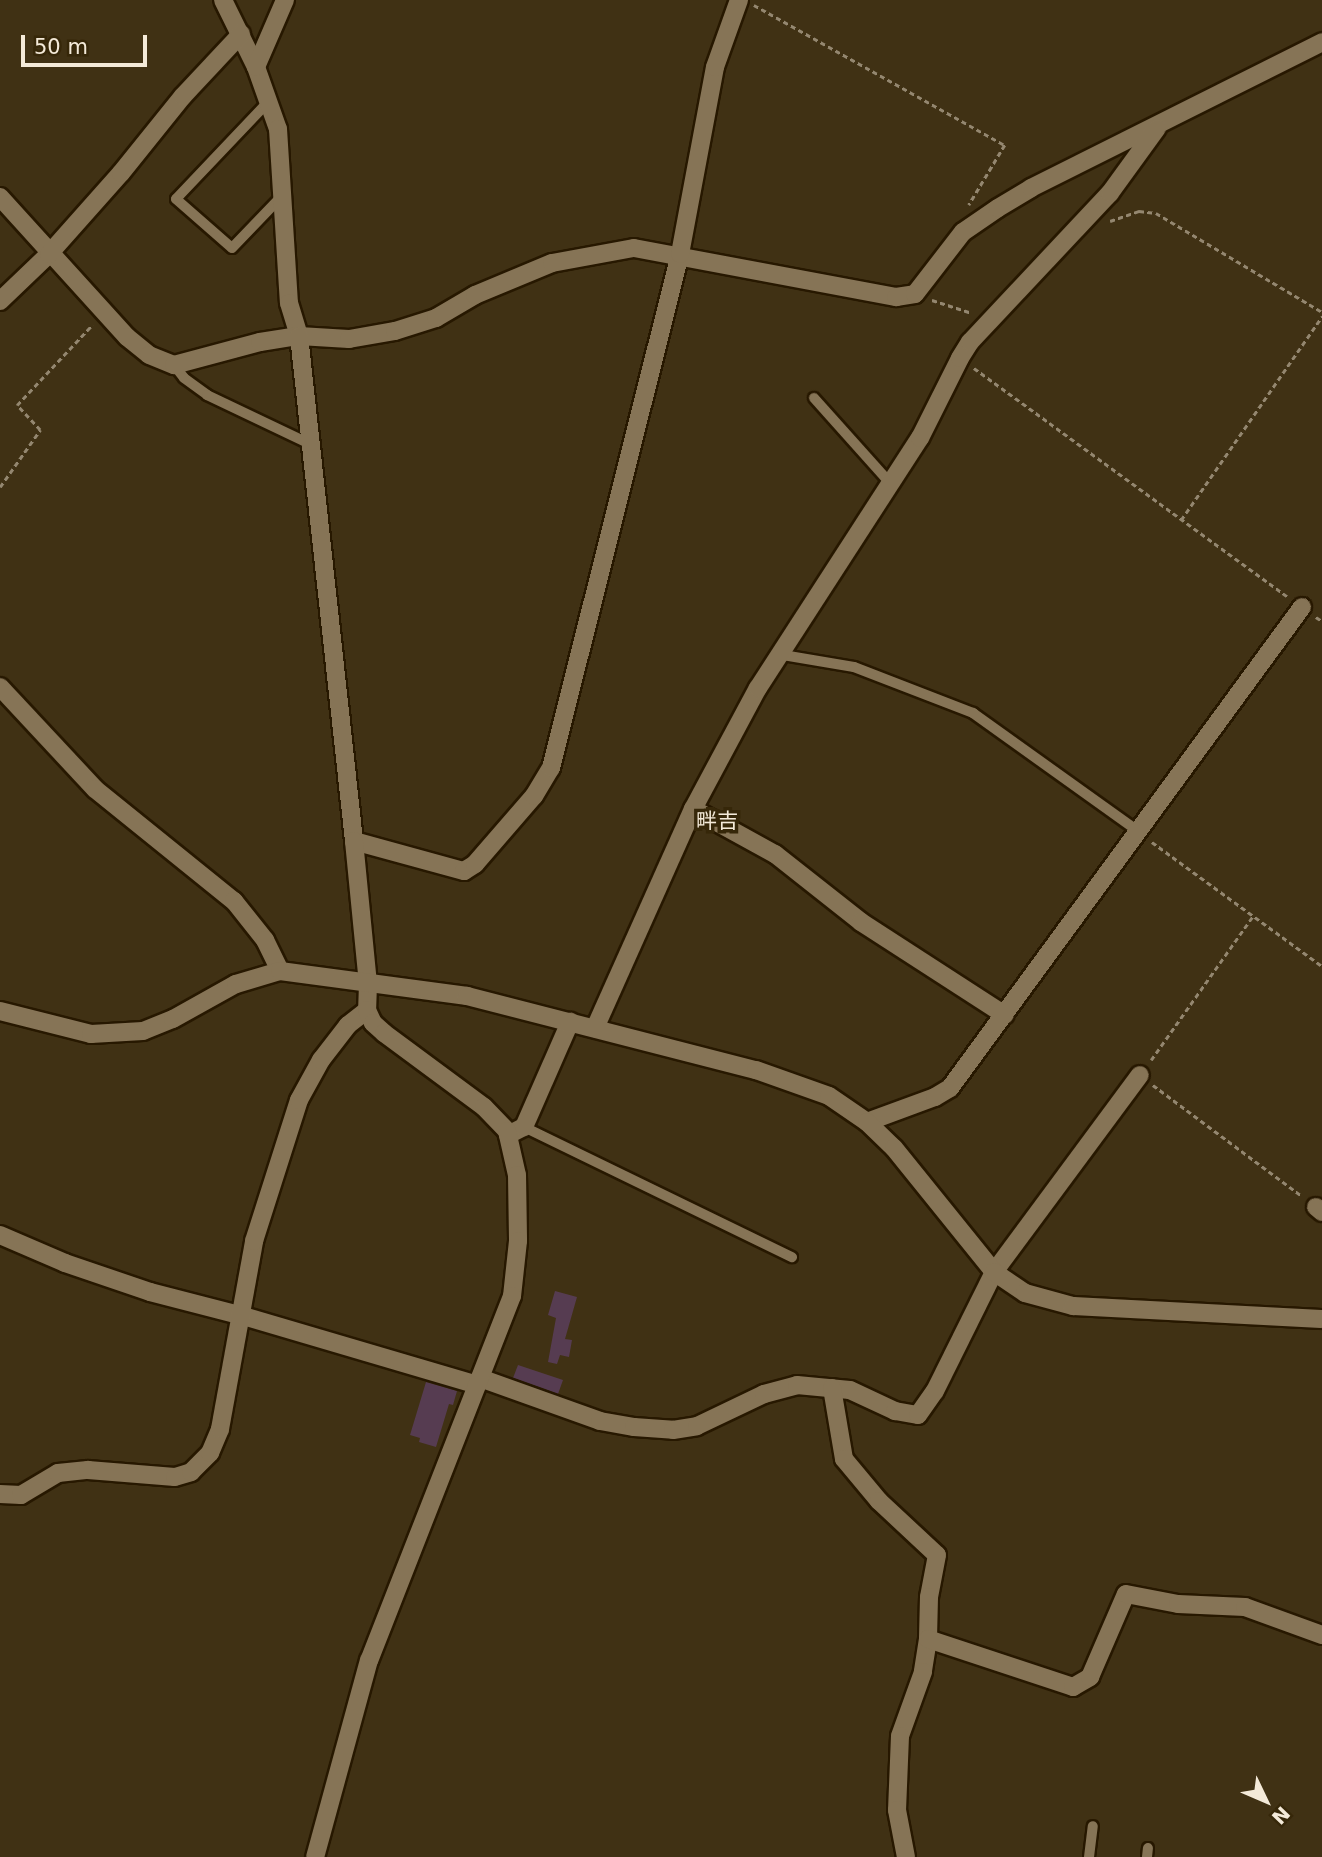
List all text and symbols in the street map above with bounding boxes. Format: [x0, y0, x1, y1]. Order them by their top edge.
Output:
scale bar [24, 21, 150, 65]
text: 50 m [34, 35, 88, 59]
district label: 畔吉 [696, 808, 738, 834]
north arrow [1231, 1766, 1301, 1836]
text: N [1268, 1802, 1295, 1829]

